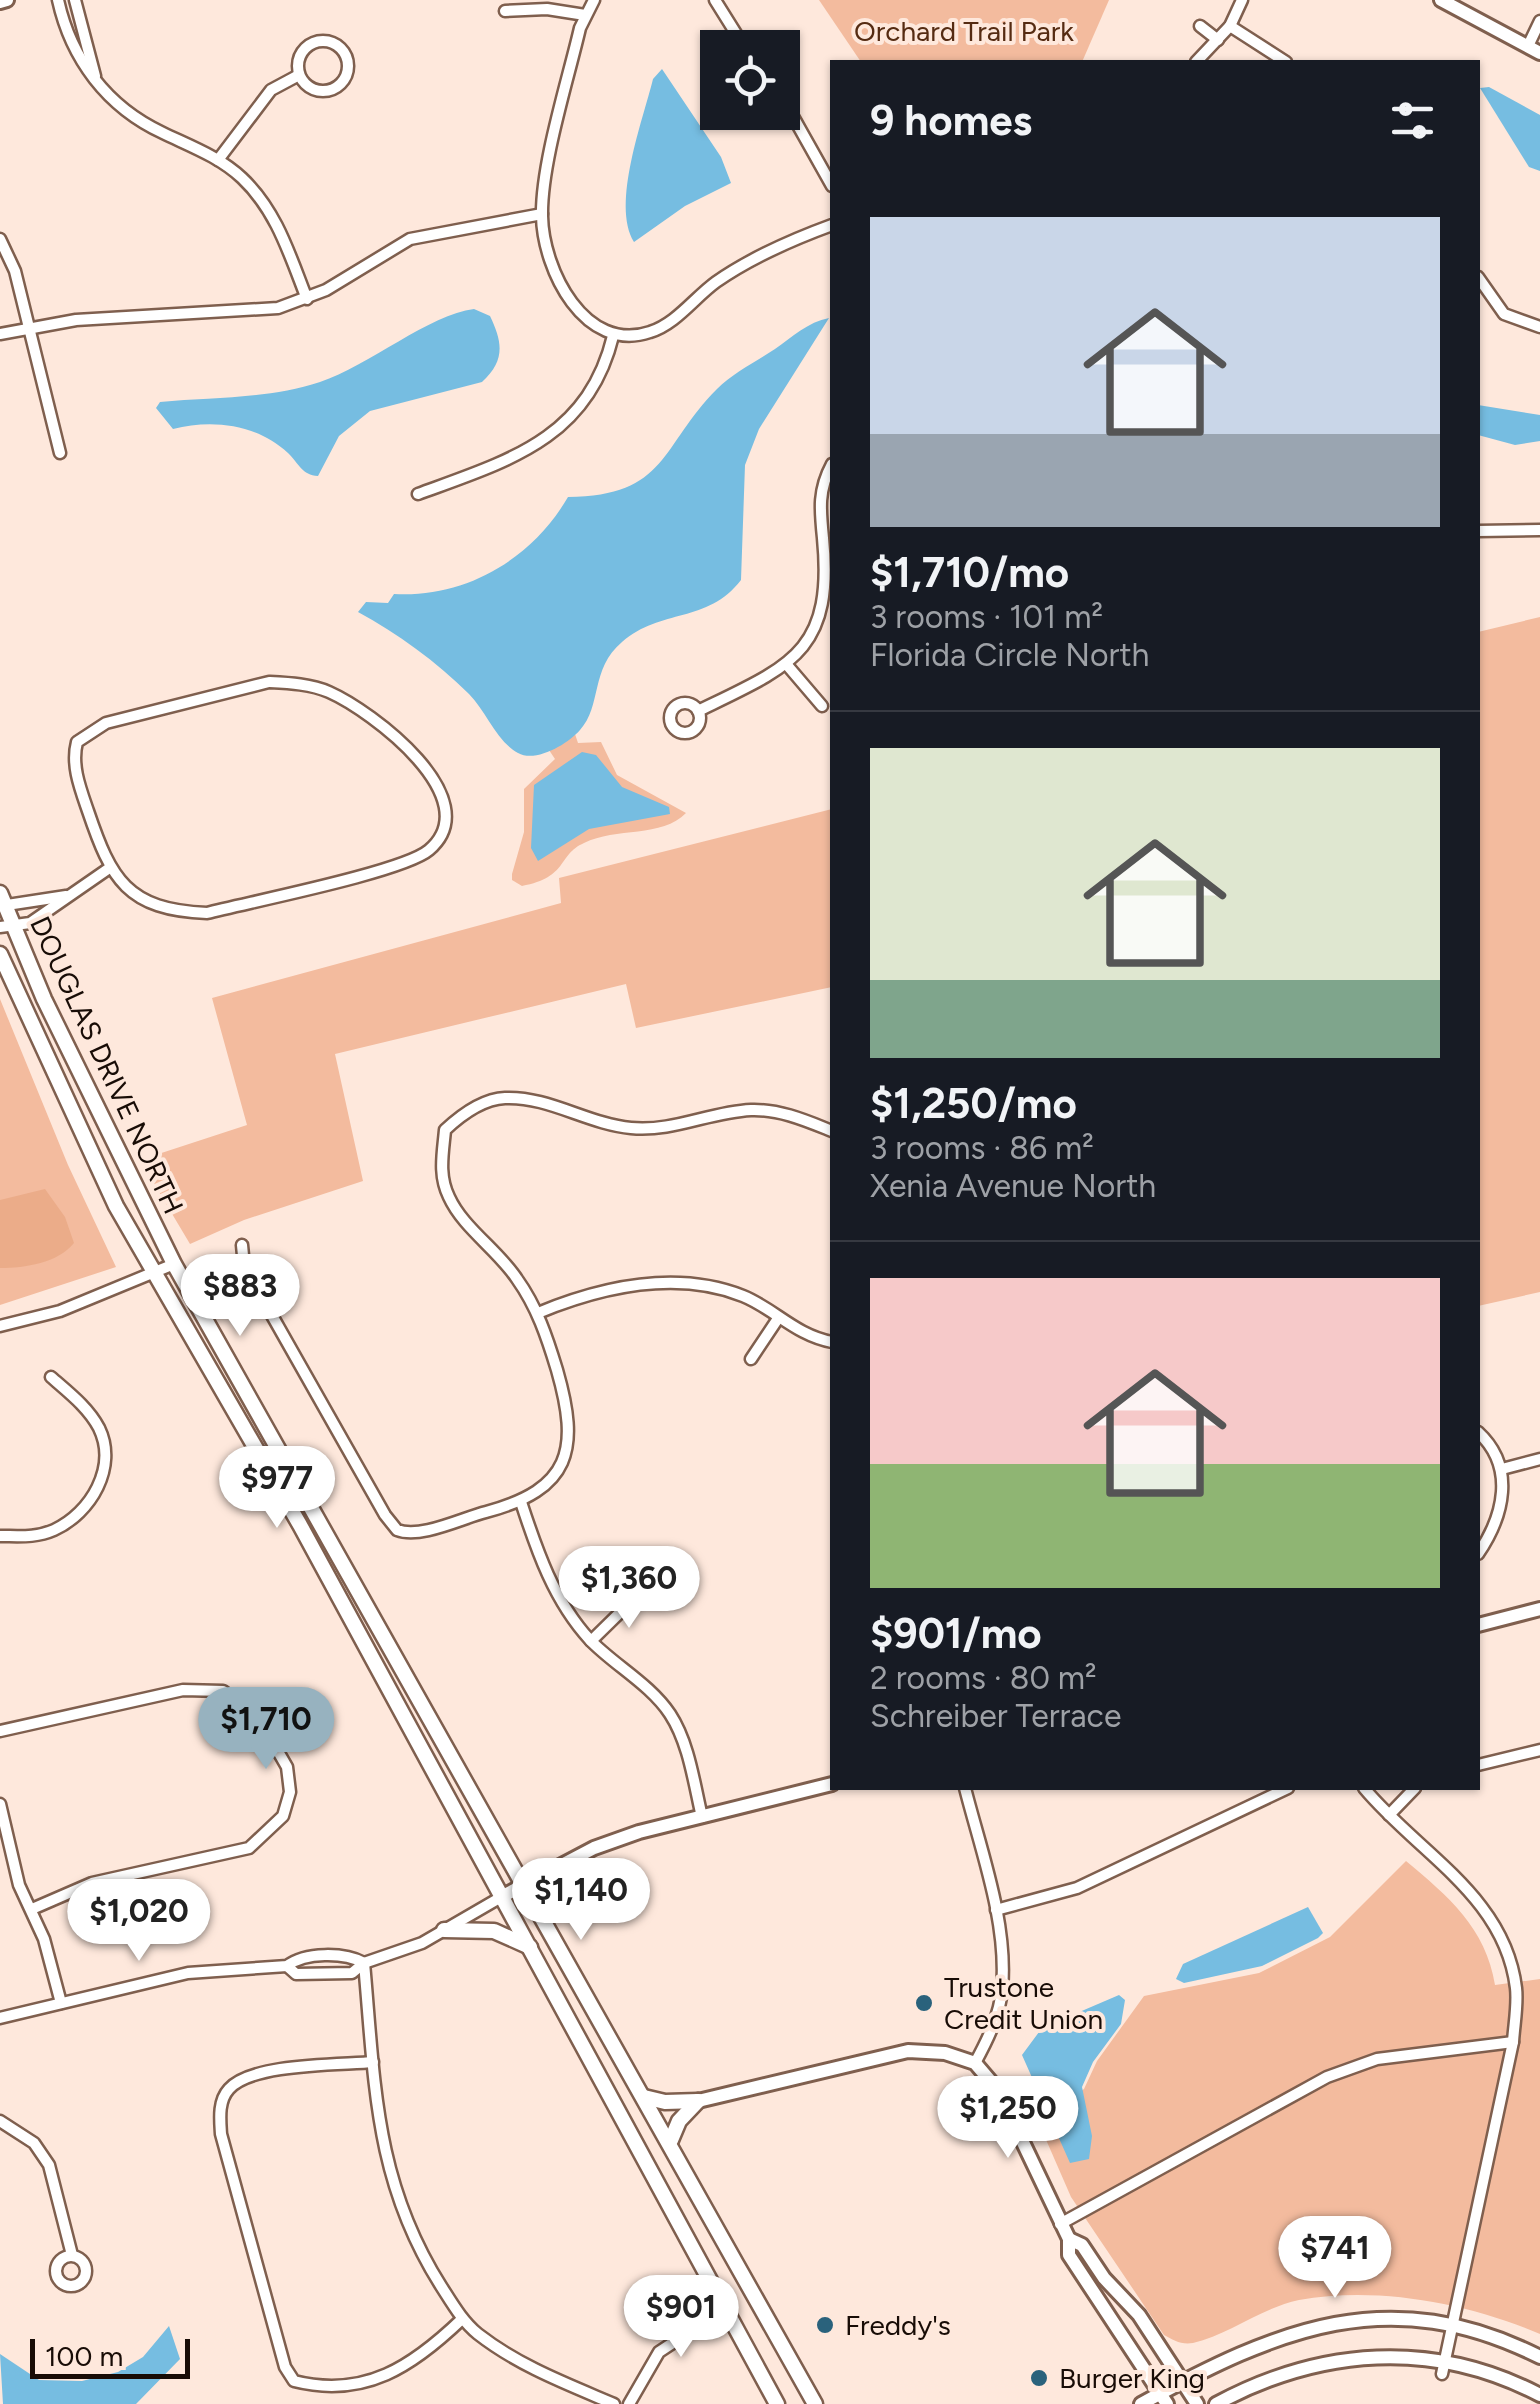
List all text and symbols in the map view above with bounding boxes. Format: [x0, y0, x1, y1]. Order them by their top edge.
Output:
park label: Orchard Trail Park [854, 14, 1074, 48]
map controls [700, 30, 800, 130]
button: locate [700, 30, 800, 130]
icon: filters [1385, 93, 1440, 148]
text: 9 homes [870, 95, 1032, 146]
icon: home [1065, 282, 1245, 462]
text: $1,710/mo [870, 547, 1069, 598]
text: 3 rooms · 101 m² [870, 598, 1103, 636]
text: Florida Circle North [870, 636, 1149, 674]
icon: home [1065, 813, 1245, 993]
street label: DOUGLAS DRIVE NORTH [23, 911, 191, 1219]
text: $1,250/mo [870, 1078, 1077, 1129]
text: 3 rooms · 86 m² [870, 1129, 1094, 1167]
text: Xenia Avenue North [870, 1167, 1156, 1205]
pin: $883 [181, 1254, 299, 1339]
text: $883 [203, 1267, 277, 1305]
icon: home [1065, 1343, 1245, 1523]
pin: $977 [218, 1446, 336, 1531]
text: $977 [241, 1459, 313, 1497]
pin: $1,360 [548, 1546, 710, 1631]
text: $1,360 [581, 1559, 677, 1597]
text: $901/mo [870, 1608, 1042, 1659]
text: 2 rooms · 80 m² [870, 1659, 1097, 1697]
pin: $1,710 [185, 1687, 347, 1772]
text: Schreiber Terrace [870, 1697, 1121, 1735]
text: $1,710 [220, 1700, 312, 1738]
pin: $1,140 [500, 1858, 662, 1943]
text: $1,140 [534, 1871, 628, 1909]
pin: $1,020 [58, 1879, 220, 1964]
text: $1,020 [89, 1892, 189, 1930]
place label: Trustone Credit Union [944, 1970, 1103, 2036]
marker: Trustone Credit Union [913, 1992, 935, 2014]
pin: $1,250 [927, 2076, 1089, 2161]
text: $1,250 [959, 2089, 1057, 2127]
pin: $741 [1276, 2216, 1394, 2301]
text: $741 [1300, 2229, 1370, 2267]
pin: $901 [622, 2275, 740, 2360]
text: $901 [646, 2288, 716, 2326]
place label: Freddy's [845, 2308, 951, 2342]
marker: Freddy's [814, 2314, 836, 2336]
scale bar [30, 2334, 190, 2378]
text: 100 m [45, 2339, 123, 2373]
place label: Burger King [1059, 2361, 1205, 2395]
marker: Burger King [1028, 2367, 1050, 2389]

